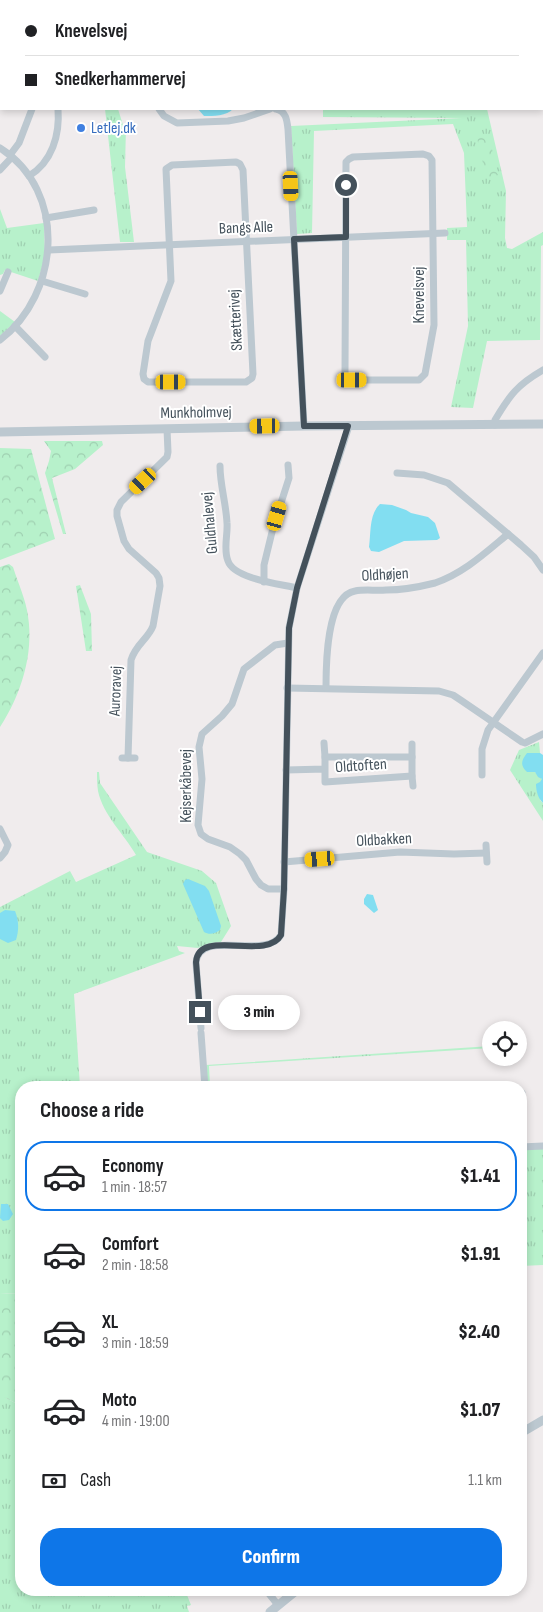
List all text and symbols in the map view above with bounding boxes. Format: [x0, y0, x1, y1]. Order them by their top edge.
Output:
text: Knevelsvej [55, 20, 127, 43]
text: Snedkerhammervej [55, 68, 185, 91]
place label: Letlej.dk [91, 119, 136, 138]
marker: Letlej.dk [75, 122, 87, 134]
car [282, 171, 299, 201]
route start [335, 174, 357, 196]
street label: Bangs Alle [219, 218, 273, 238]
street label: Knevelsvej [410, 266, 429, 323]
street label: Skætterivej [225, 289, 247, 351]
car [337, 373, 367, 388]
car [156, 375, 186, 390]
street label: Munkholmvej [160, 403, 232, 423]
car [249, 418, 280, 434]
car [126, 465, 159, 497]
street label: Guldhalevej [198, 491, 222, 555]
car [265, 500, 288, 532]
street label: Oldhøjen [361, 564, 409, 586]
street label: Auroravej [106, 665, 126, 717]
street label: Kejserkåbevej [177, 749, 196, 823]
street label: Oldtoften [335, 755, 387, 777]
street label: Oldbakken [356, 829, 412, 851]
car [304, 850, 335, 868]
callout: 3 min [218, 994, 300, 1030]
route end [189, 1001, 211, 1023]
text: 3 min [243, 1003, 275, 1022]
map controls [482, 1021, 527, 1066]
button: locate [482, 1021, 527, 1066]
text: Choose a ride [40, 1097, 144, 1124]
icon: car [42, 1154, 87, 1199]
text: Economy [102, 1155, 164, 1178]
text: $1.41 [460, 1165, 500, 1188]
text: 1 min · 18:57 [102, 1178, 167, 1197]
icon: car [42, 1232, 87, 1277]
text: Comfort [102, 1233, 159, 1256]
text: $1.91 [460, 1243, 500, 1266]
text: 2 min · 18:58 [102, 1256, 169, 1275]
icon: car [42, 1310, 87, 1355]
text: XL [102, 1311, 118, 1334]
text: $2.40 [458, 1321, 500, 1344]
text: 3 min · 18:59 [102, 1334, 169, 1353]
icon: car [42, 1388, 87, 1433]
text: Moto [102, 1389, 137, 1412]
text: $1.07 [460, 1399, 500, 1422]
text: 4 min · 19:00 [102, 1412, 170, 1431]
icon: cash [40, 1467, 68, 1495]
text: Cash [80, 1469, 111, 1492]
text: 1.1 km [468, 1471, 502, 1490]
button: Confirm [40, 1528, 502, 1586]

